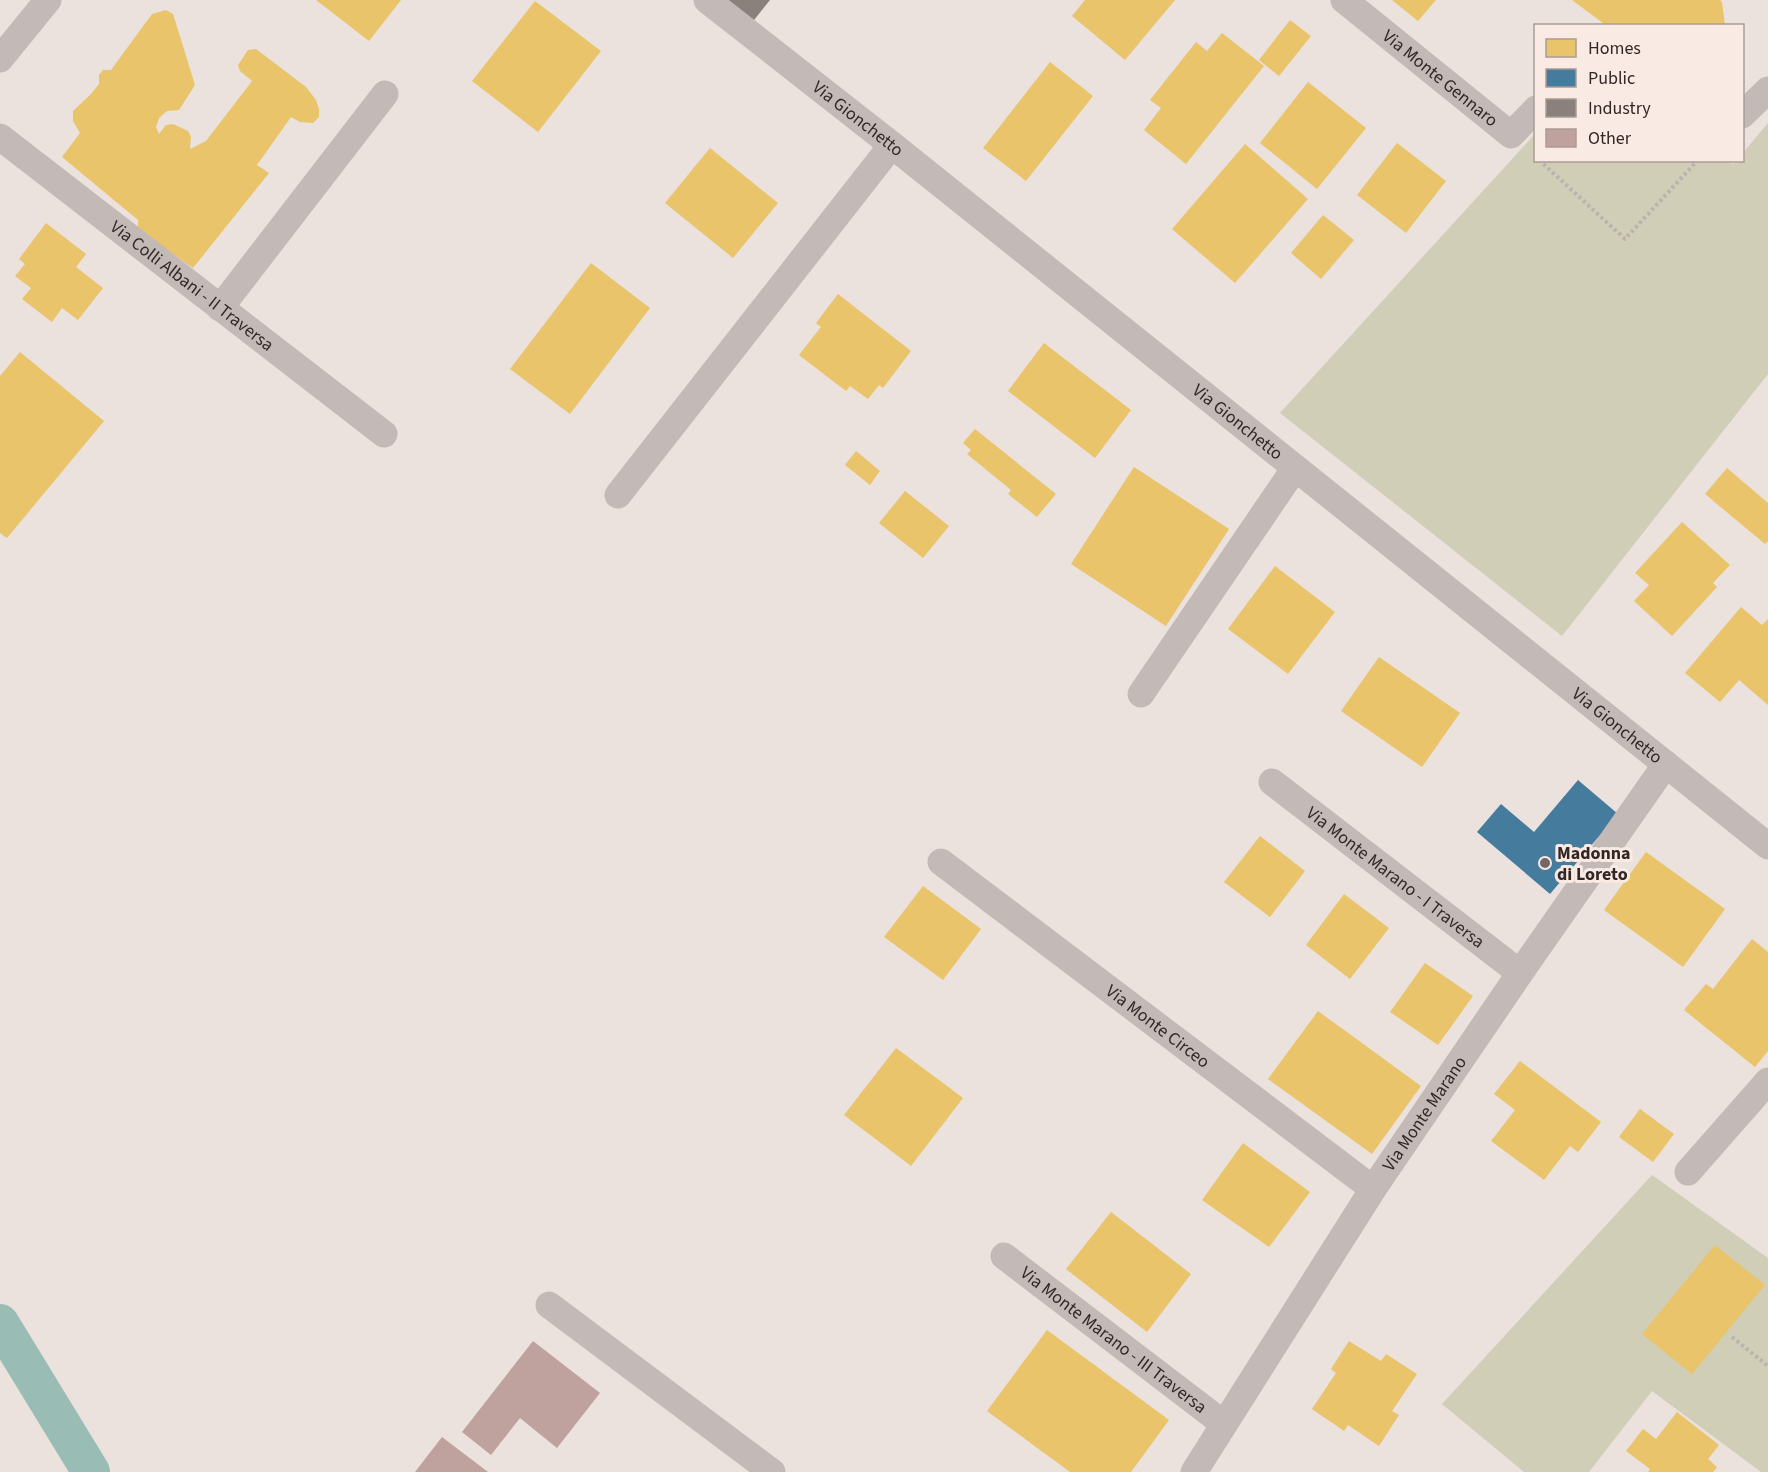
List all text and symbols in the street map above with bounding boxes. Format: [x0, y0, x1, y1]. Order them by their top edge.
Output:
street label: Via Monte Gennaro [1377, 24, 1504, 132]
legend [1534, 24, 1744, 162]
text: Homes [1588, 36, 1641, 61]
text: Public [1588, 66, 1635, 91]
street label: Via Gionchetto [807, 75, 909, 162]
text: Industry [1588, 96, 1651, 121]
text: Other [1588, 126, 1632, 151]
street label: Via Colli Albani - II Traversa [105, 214, 279, 357]
street label: Via Gionchetto [1187, 378, 1288, 466]
street label: Via Gionchetto [1567, 681, 1668, 769]
street label: Via Monte Marano - I Traversa [1301, 800, 1490, 954]
place label: Madonna di Loreto [1557, 841, 1631, 887]
marker: Madonna di Loreto [1538, 856, 1552, 870]
street label: Via Monte Circeo [1101, 979, 1215, 1074]
street label: Via Monte Marano [1376, 1051, 1472, 1176]
street label: Via Monte Marano - III Traversa [1015, 1260, 1212, 1419]

